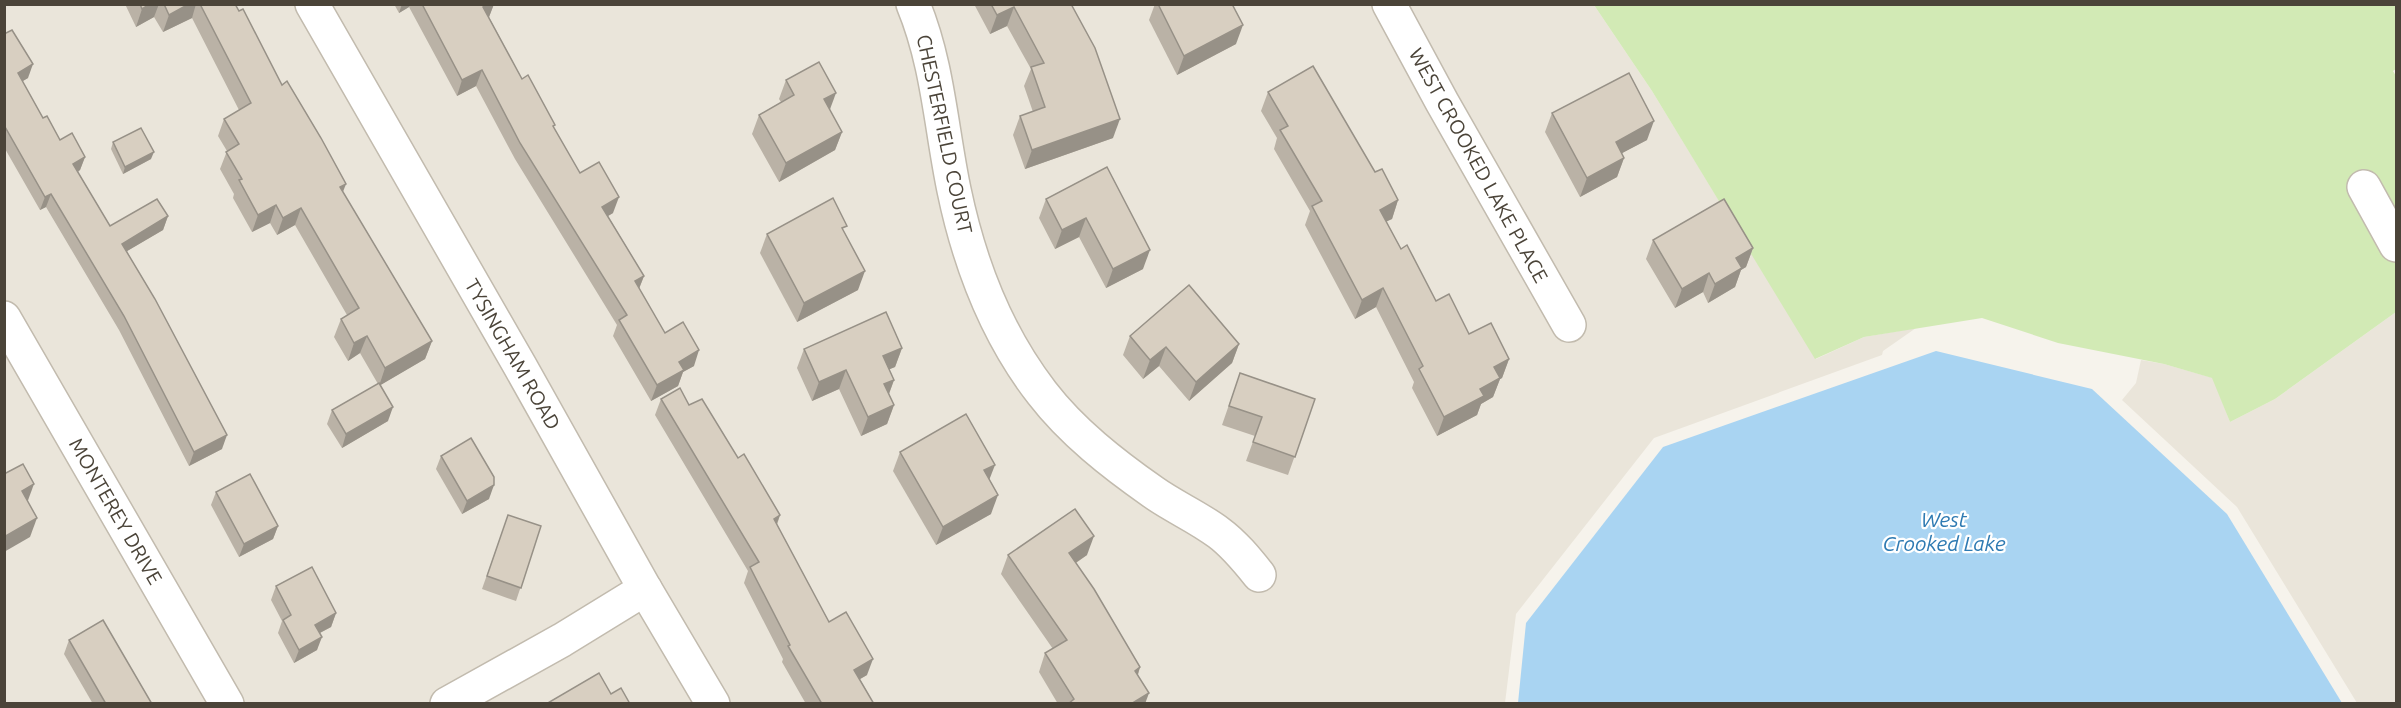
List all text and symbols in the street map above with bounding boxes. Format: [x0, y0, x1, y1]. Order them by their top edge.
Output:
street label: CHESTERFIELD COURT [913, 32, 977, 236]
street label: WEST CROOKED LAKE PLACE [1405, 44, 1553, 286]
street label: TYSINGHAM ROAD [460, 275, 566, 433]
street label: MONTEREY DRIVE [65, 434, 167, 588]
water label: West Crooked Lake [1882, 507, 2006, 555]

